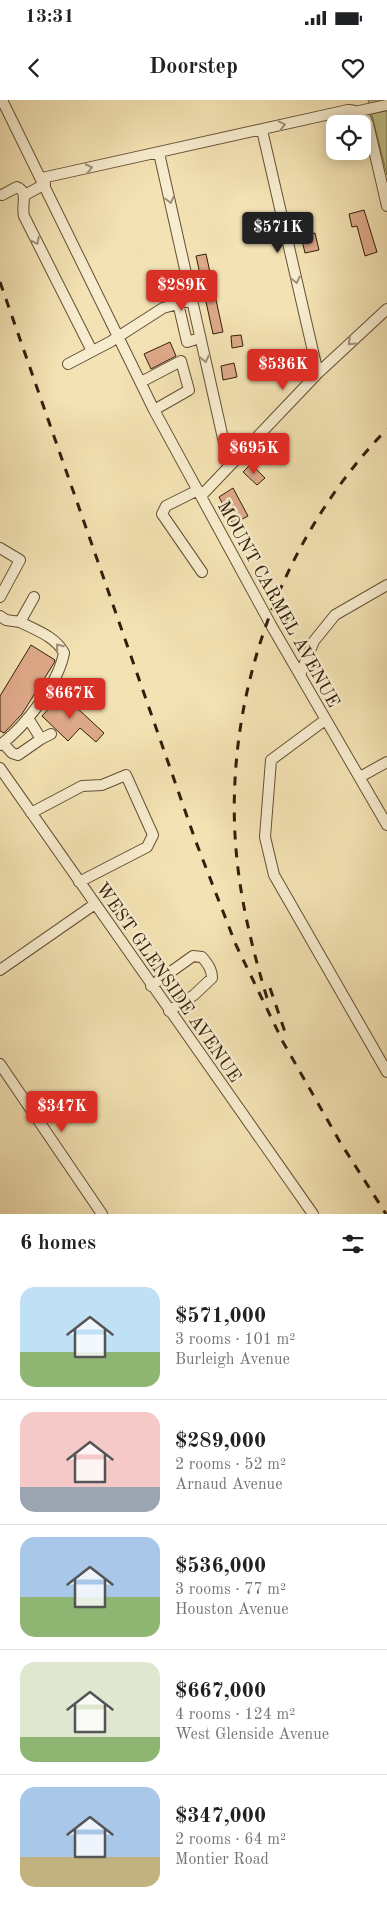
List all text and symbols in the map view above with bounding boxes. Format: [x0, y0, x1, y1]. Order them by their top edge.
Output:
text: 13:31 [25, 8, 74, 27]
icon: back [20, 54, 48, 82]
icon: heart [339, 54, 367, 82]
text: Doorstep [149, 56, 238, 78]
map controls [326, 115, 371, 160]
button: locate [326, 115, 371, 160]
one-way arrow [278, 120, 286, 131]
one-way arrow [85, 163, 94, 174]
one-way arrow [164, 196, 175, 205]
pin: $571K [243, 212, 313, 254]
text: $571K [253, 220, 303, 236]
one-way arrow [30, 235, 40, 244]
pin: $289K [147, 270, 217, 312]
one-way arrow [290, 275, 301, 284]
text: $289K [157, 278, 207, 294]
one-way arrow [348, 336, 357, 345]
pin: $536K [248, 348, 318, 391]
one-way arrow [199, 355, 210, 364]
text: $536K [258, 357, 308, 373]
pin: $695K [219, 432, 289, 475]
text: $695K [229, 441, 279, 457]
street label: MOUNT CARMEL AVENUE [214, 498, 342, 711]
one-way arrow [55, 643, 64, 652]
pin: $667K [35, 678, 105, 720]
text: $667K [45, 686, 95, 702]
street label: WEST GLENSIDE AVENUE [92, 879, 244, 1086]
pin: $347K [27, 1090, 97, 1133]
text: $347K [37, 1099, 87, 1115]
icon: filters [339, 1230, 367, 1258]
text: 6 homes [20, 1233, 96, 1254]
text: $571,000 [175, 1306, 266, 1327]
icon: home [60, 1307, 120, 1367]
text: 3 rooms · 101 m² [175, 1332, 295, 1348]
text: Burleigh Avenue [175, 1352, 290, 1368]
text: $289,000 [175, 1431, 266, 1452]
icon: home [60, 1432, 120, 1492]
text: 2 rooms · 52 m² [175, 1457, 286, 1473]
text: Arnaud Avenue [175, 1477, 283, 1493]
text: $536,000 [175, 1556, 266, 1577]
icon: home [60, 1557, 120, 1617]
text: 3 rooms · 77 m² [175, 1582, 286, 1598]
text: Houston Avenue [175, 1602, 289, 1618]
text: $667,000 [175, 1681, 266, 1702]
icon: home [60, 1682, 120, 1742]
text: 4 rooms · 124 m² [175, 1707, 295, 1723]
text: West Glenside Avenue [175, 1727, 329, 1743]
text: $347,000 [175, 1806, 266, 1827]
icon: home [60, 1807, 120, 1867]
text: 2 rooms · 64 m² [175, 1832, 286, 1848]
text: Montier Road [175, 1852, 269, 1868]

